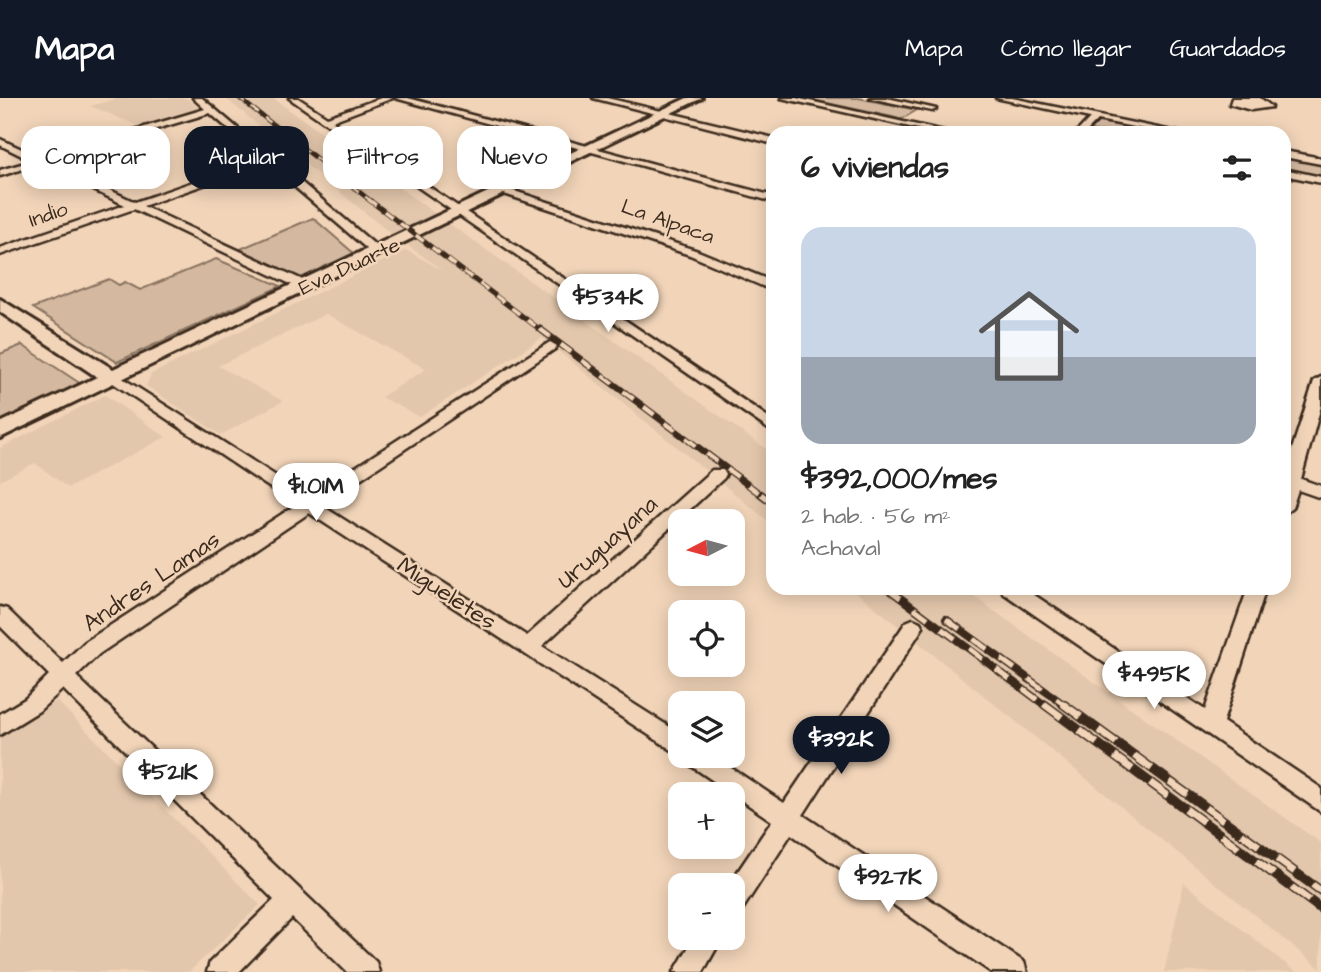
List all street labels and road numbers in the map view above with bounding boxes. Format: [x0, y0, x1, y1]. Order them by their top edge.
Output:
street label: La Alpaca [617, 192, 719, 252]
street label: Indio [25, 194, 72, 235]
street label: Eva Duarte [294, 230, 405, 303]
street label: Uruguayana [550, 488, 666, 598]
street label: Andres Lamas [76, 523, 227, 640]
street label: Migueletes [389, 549, 503, 640]

